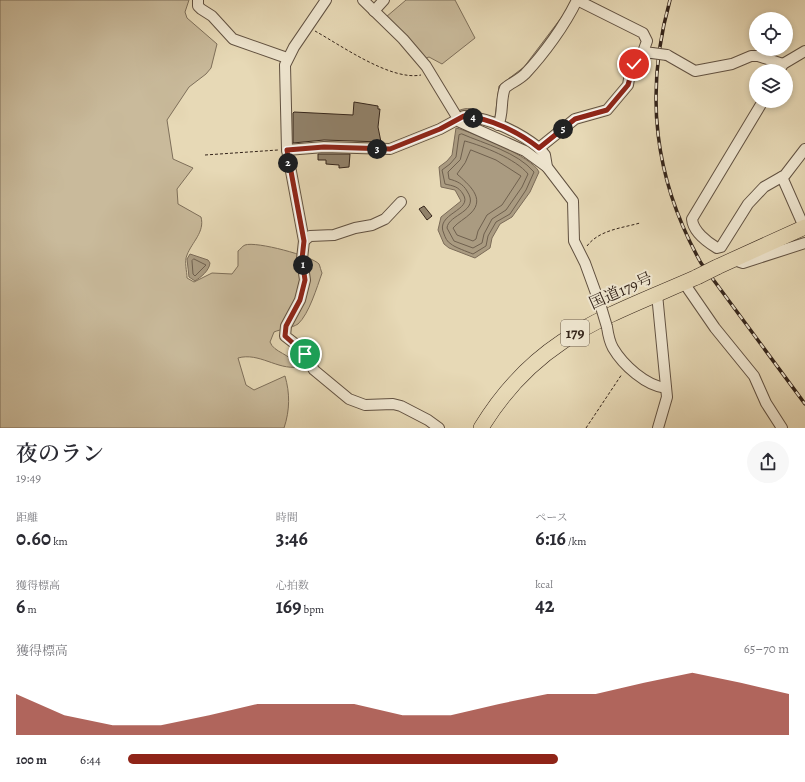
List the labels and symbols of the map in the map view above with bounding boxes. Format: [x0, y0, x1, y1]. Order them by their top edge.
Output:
pin [617, 47, 651, 81]
pin: 4 [463, 108, 483, 128]
pin: 5 [553, 119, 573, 139]
pin: 3 [367, 139, 387, 159]
pin: 2 [278, 153, 298, 173]
pin: 1 [293, 255, 313, 275]
street label: 国道179号 [586, 267, 656, 315]
road number: 179 [561, 320, 589, 346]
pin [288, 337, 322, 371]

